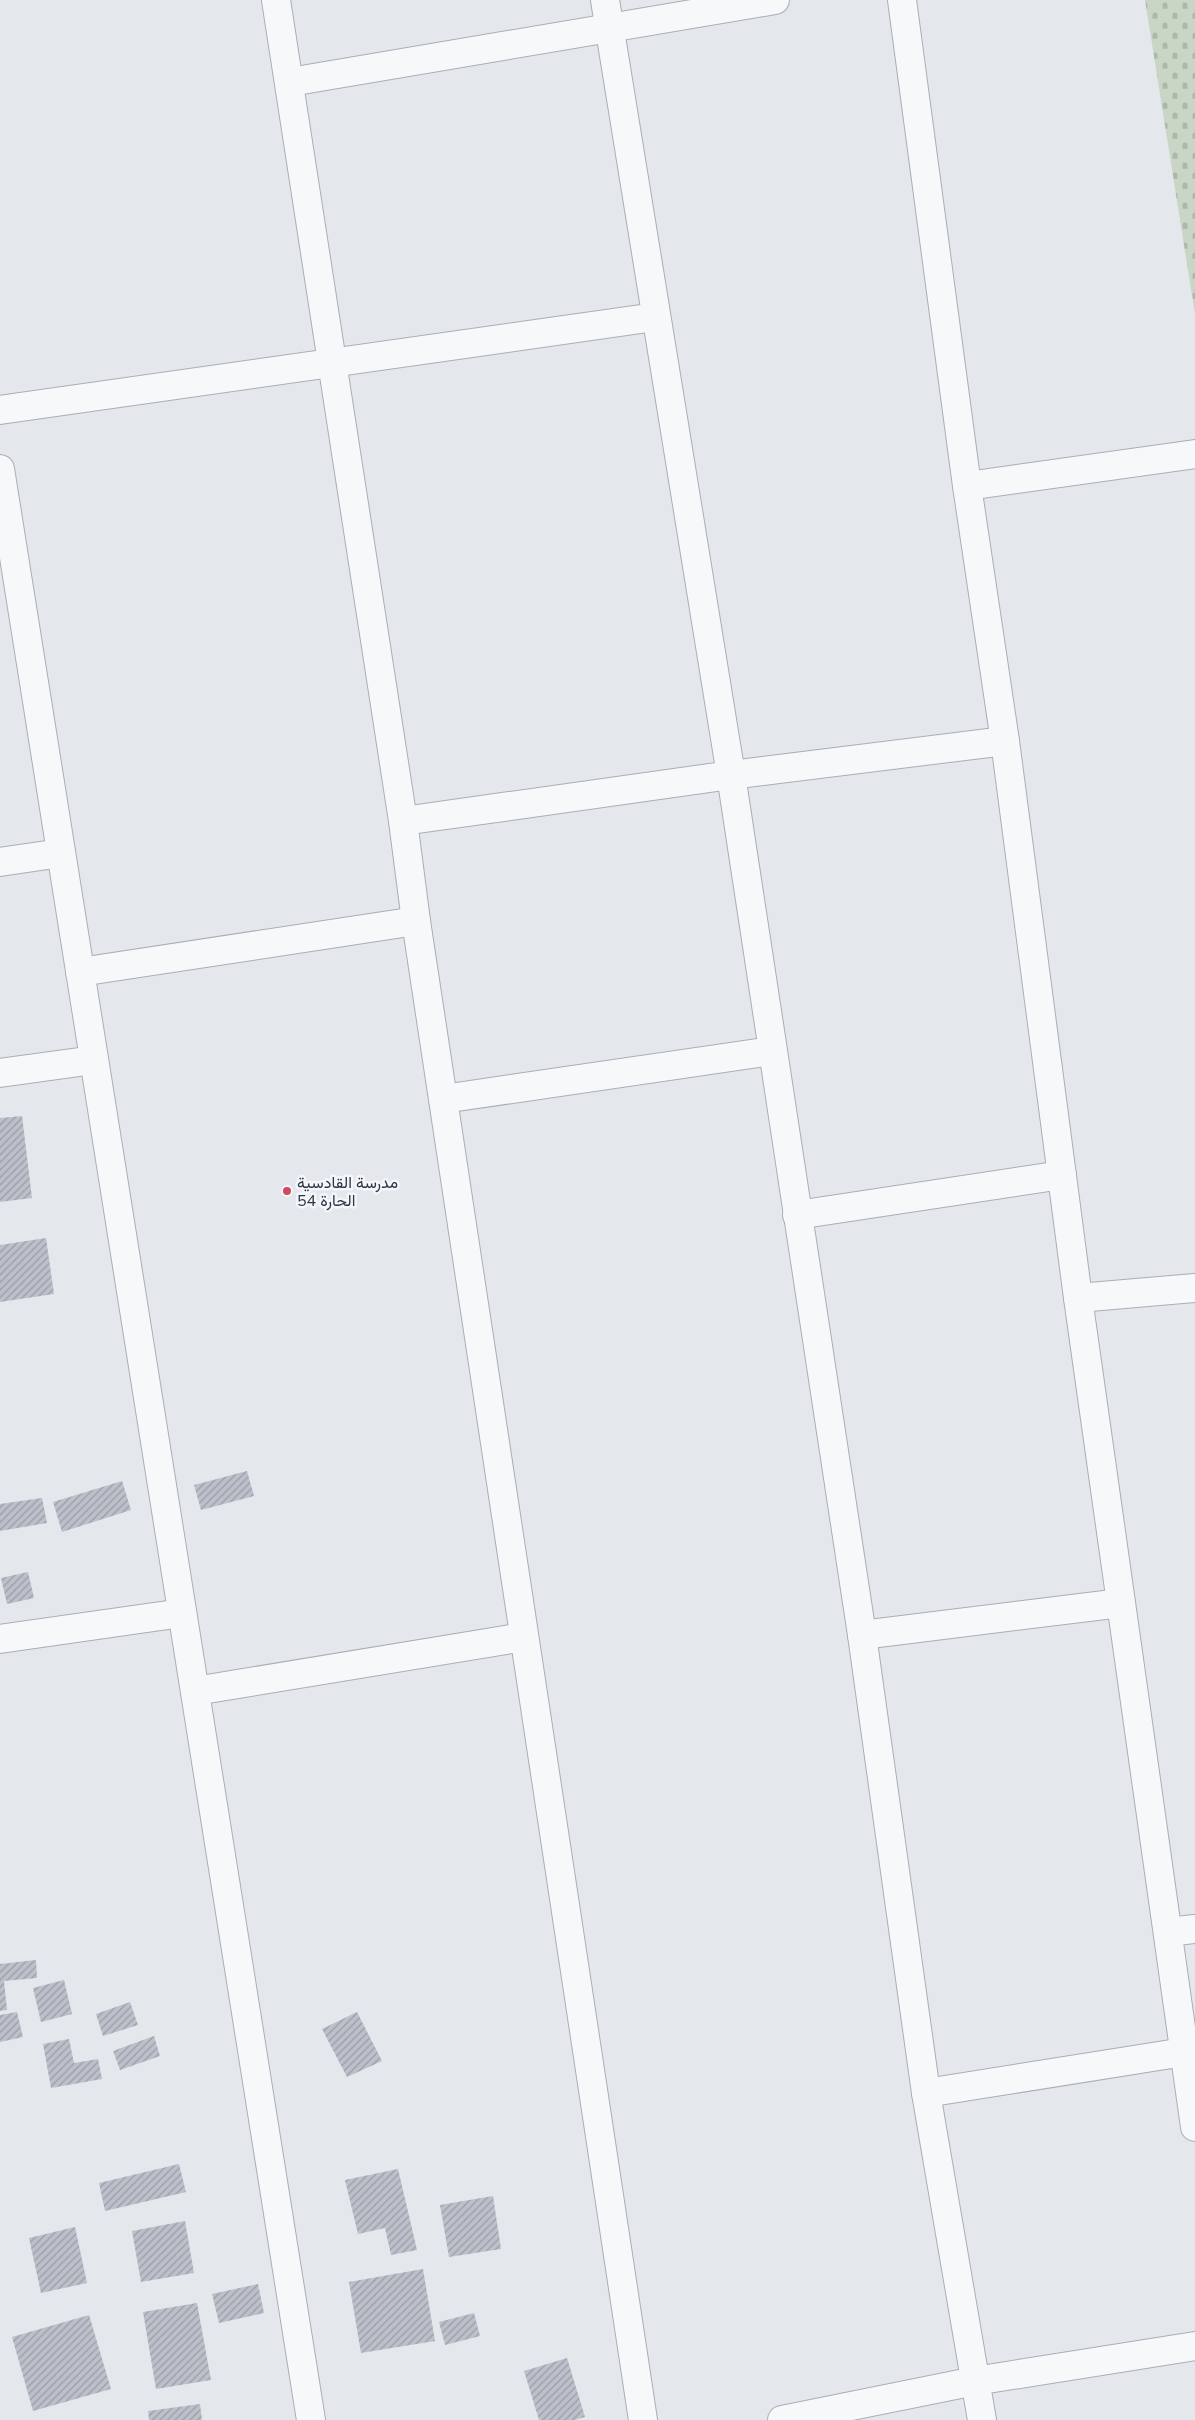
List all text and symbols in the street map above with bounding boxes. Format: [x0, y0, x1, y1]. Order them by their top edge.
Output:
place label: مدرسة القادسية الحارة 54 [297, 1172, 398, 1212]
marker: مدرسة القادسية الحارة 54 [281, 1185, 293, 1197]

